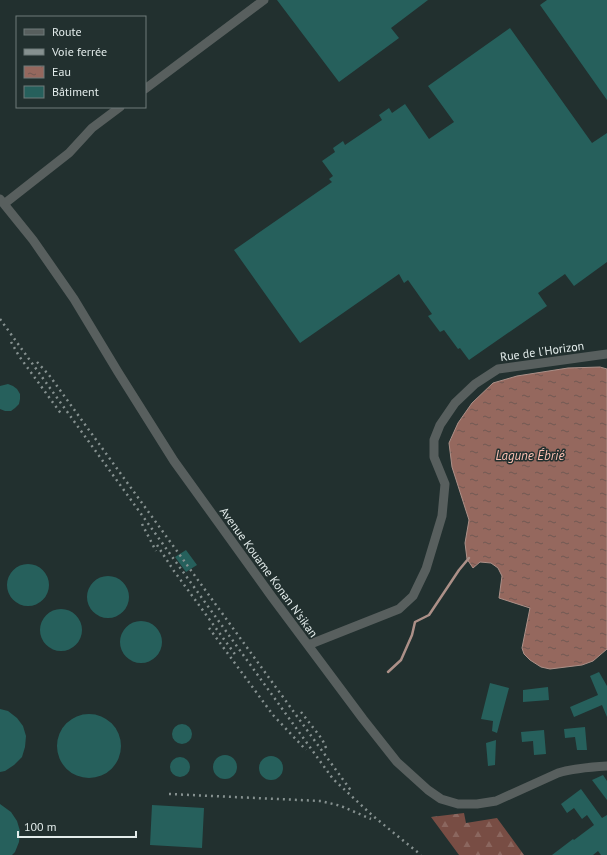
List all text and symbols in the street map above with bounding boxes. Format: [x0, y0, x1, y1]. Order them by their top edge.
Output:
legend [16, 16, 146, 108]
text: Route [52, 24, 82, 39]
text: Voie ferrée [51, 44, 107, 59]
text: Eau [52, 64, 71, 79]
text: Bâtiment [52, 84, 99, 99]
street label: Rue de l'Horizon [499, 338, 585, 364]
water label: Lagune Ébrié [496, 447, 564, 464]
street label: Avenue Kouame Konan N'sikan [217, 504, 321, 640]
scale bar [18, 813, 136, 839]
text: 100 m [24, 819, 57, 834]

